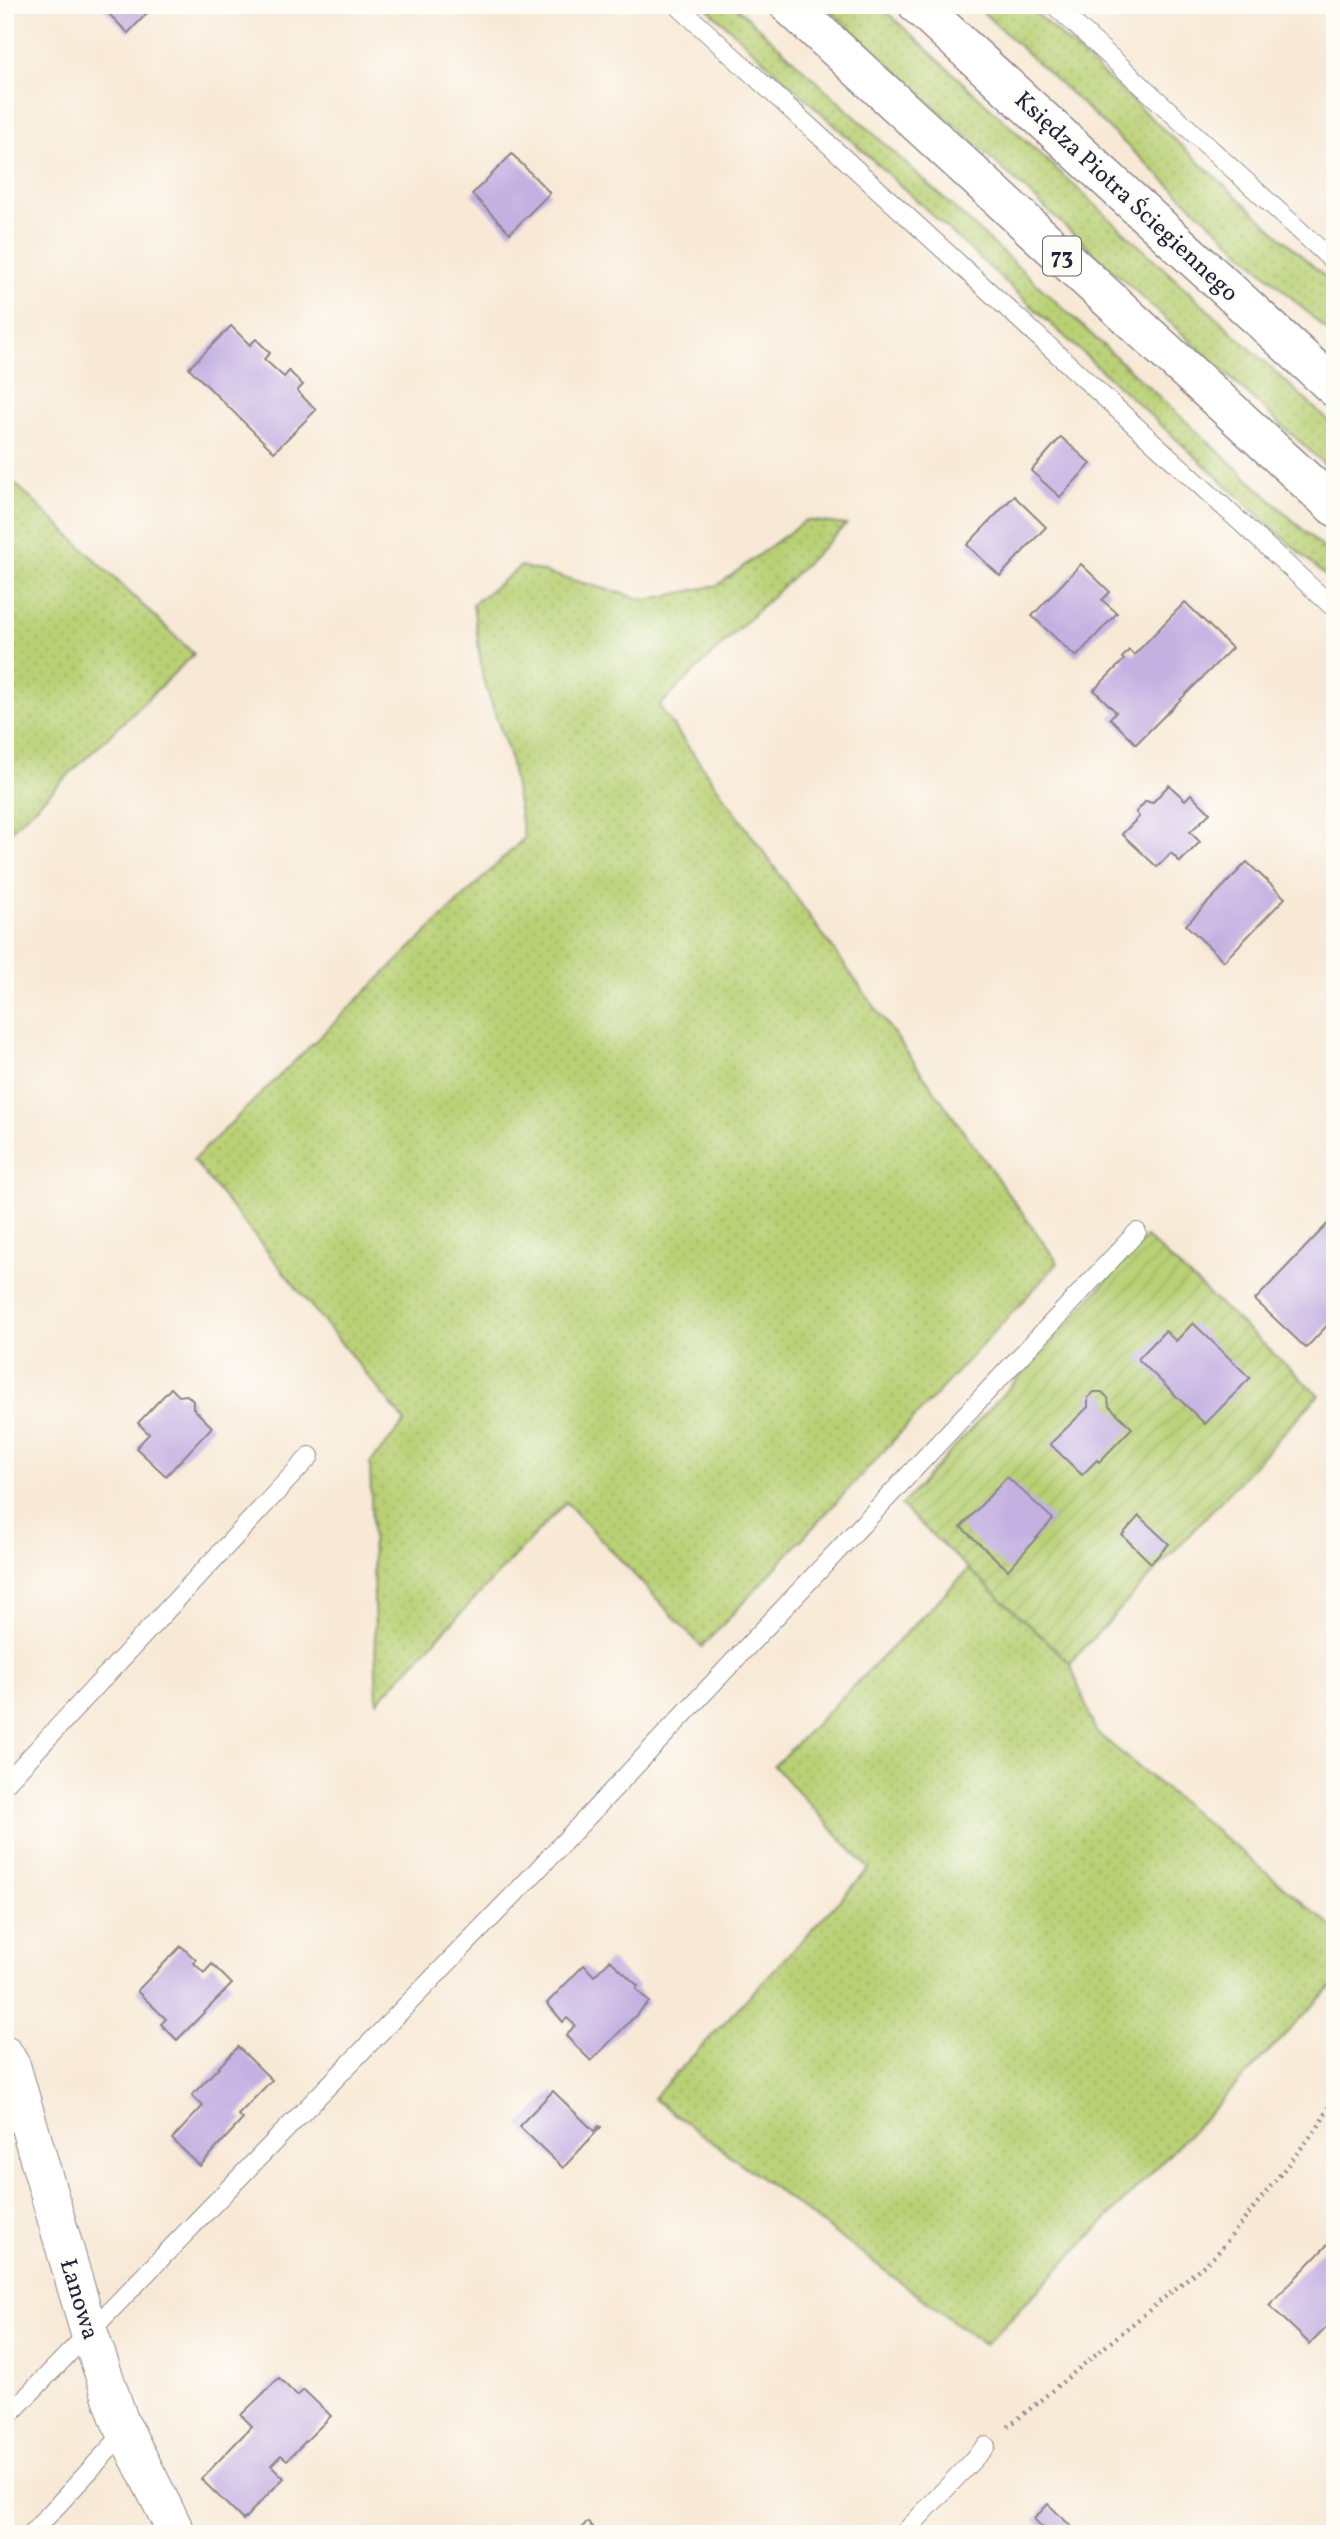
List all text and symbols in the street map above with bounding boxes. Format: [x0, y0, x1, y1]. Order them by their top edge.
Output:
street label: Księdza Piotra Ściegiennego [1006, 84, 1245, 311]
road number: 73 [1043, 236, 1081, 276]
street label: Łanowa [50, 2255, 106, 2344]

